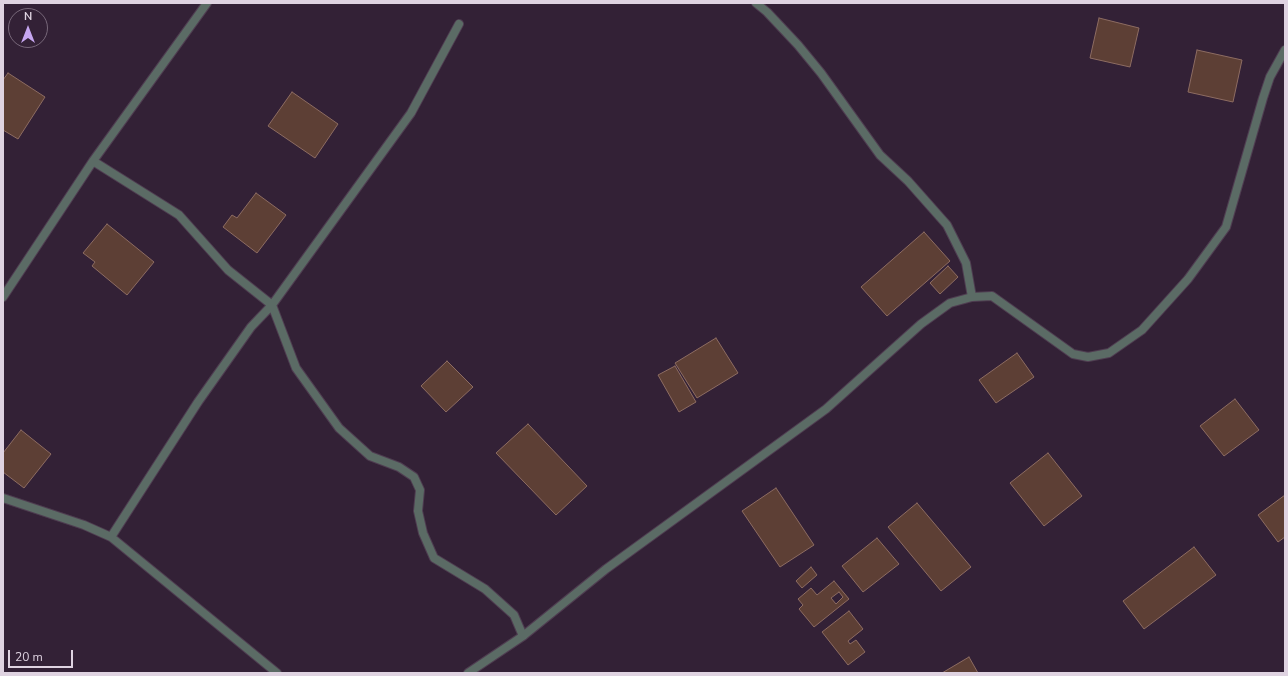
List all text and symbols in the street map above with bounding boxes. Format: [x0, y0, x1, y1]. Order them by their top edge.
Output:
north arrow [8, 8, 48, 48]
text: N [24, 9, 32, 24]
scale bar [10, 642, 75, 668]
text: 20 m [15, 649, 43, 665]

